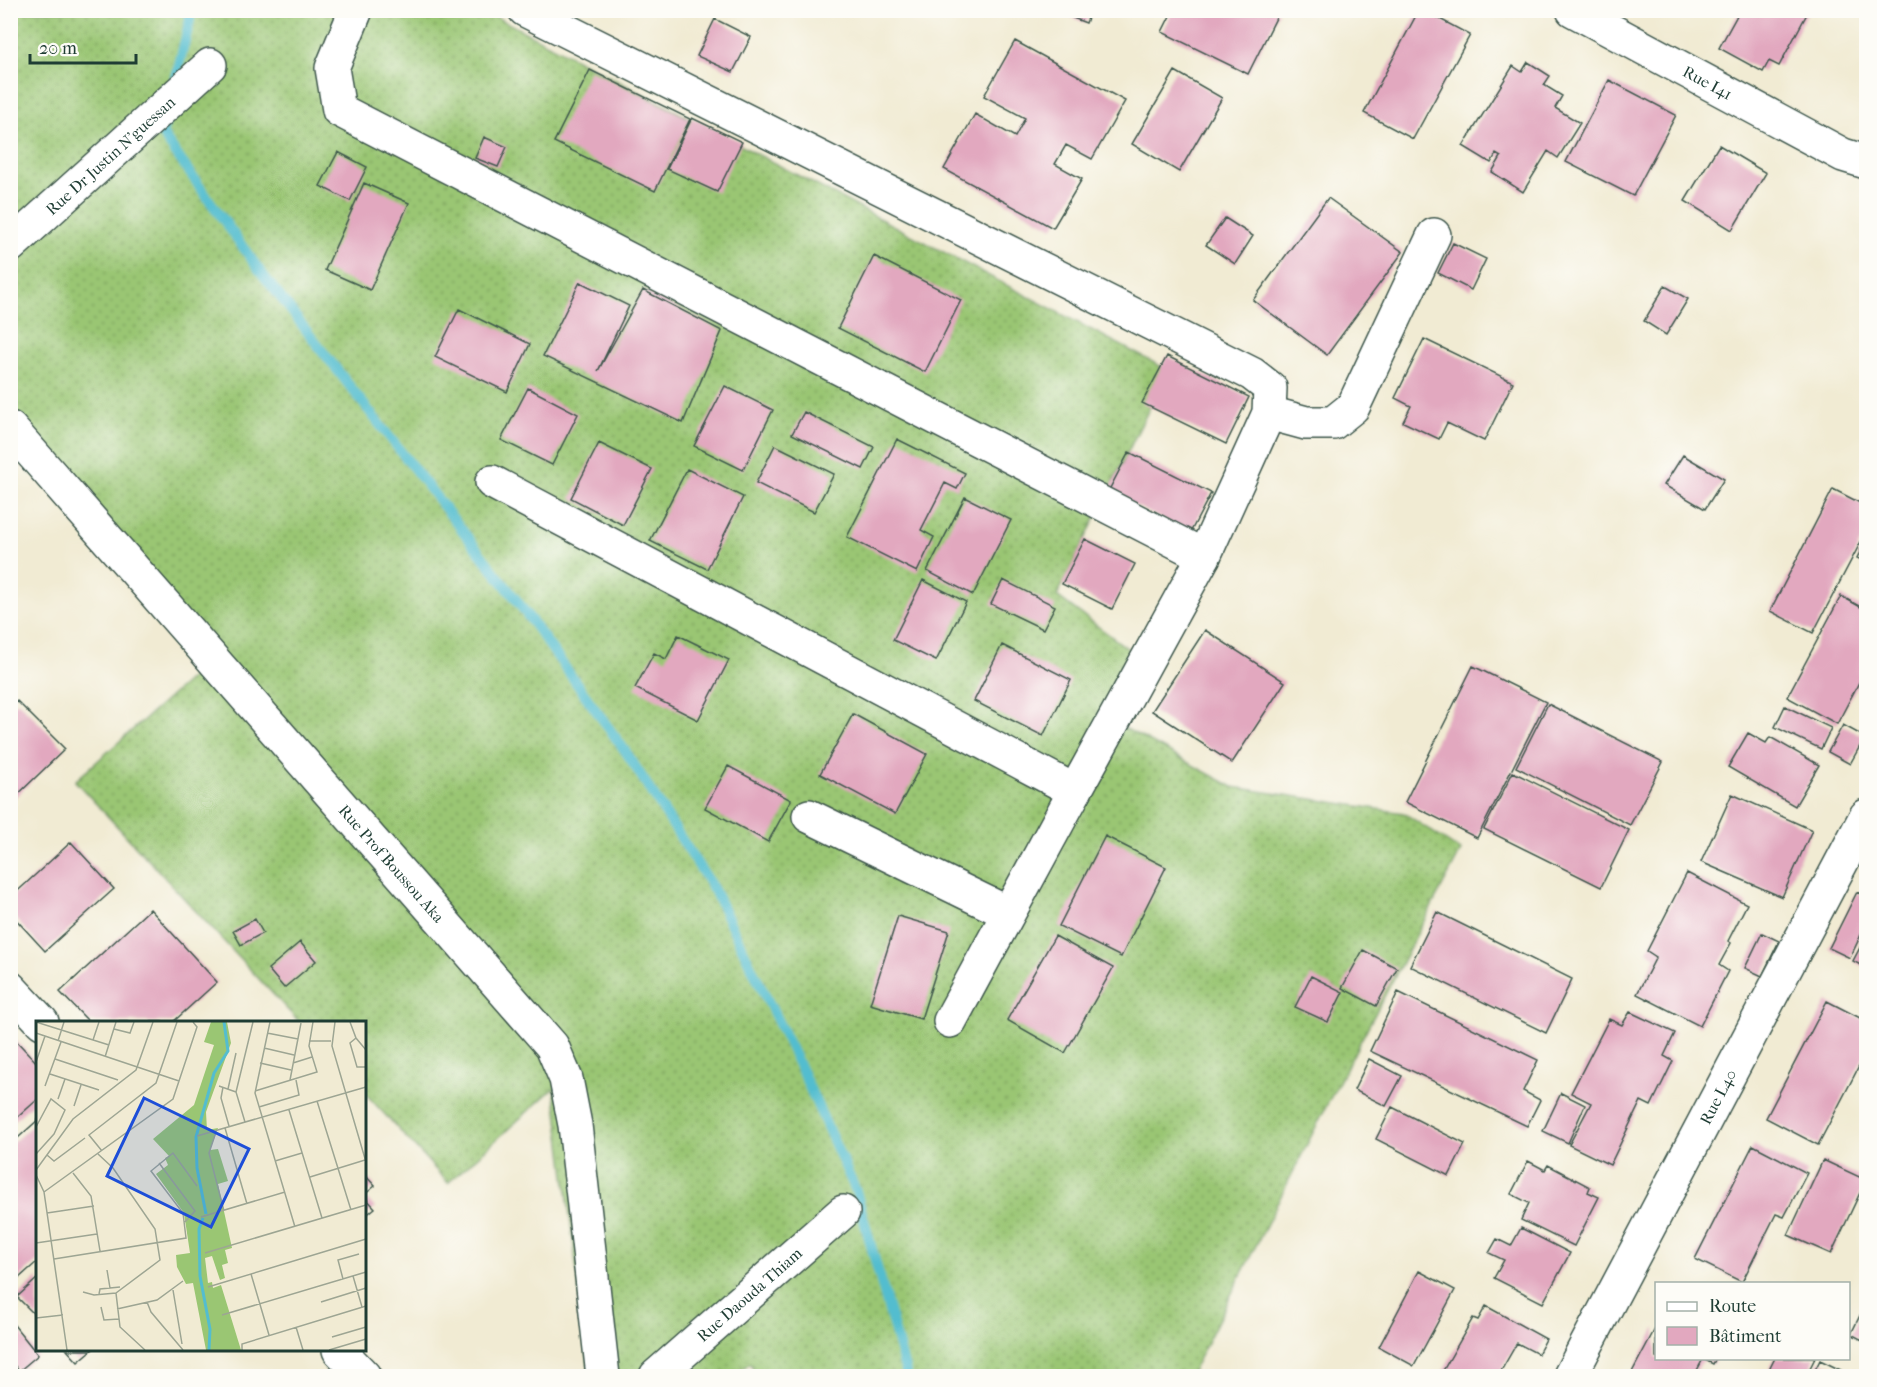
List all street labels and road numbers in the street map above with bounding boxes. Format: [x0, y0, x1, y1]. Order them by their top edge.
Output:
street label: Rue I41 [1680, 62, 1735, 104]
street label: Rue Dr Justin N'guessan [42, 92, 179, 219]
street label: Rue Prof Boussou Aka [335, 801, 449, 927]
street label: Rue L40 [1696, 1066, 1740, 1128]
street label: Rue Daouda Thiam [693, 1243, 806, 1346]

